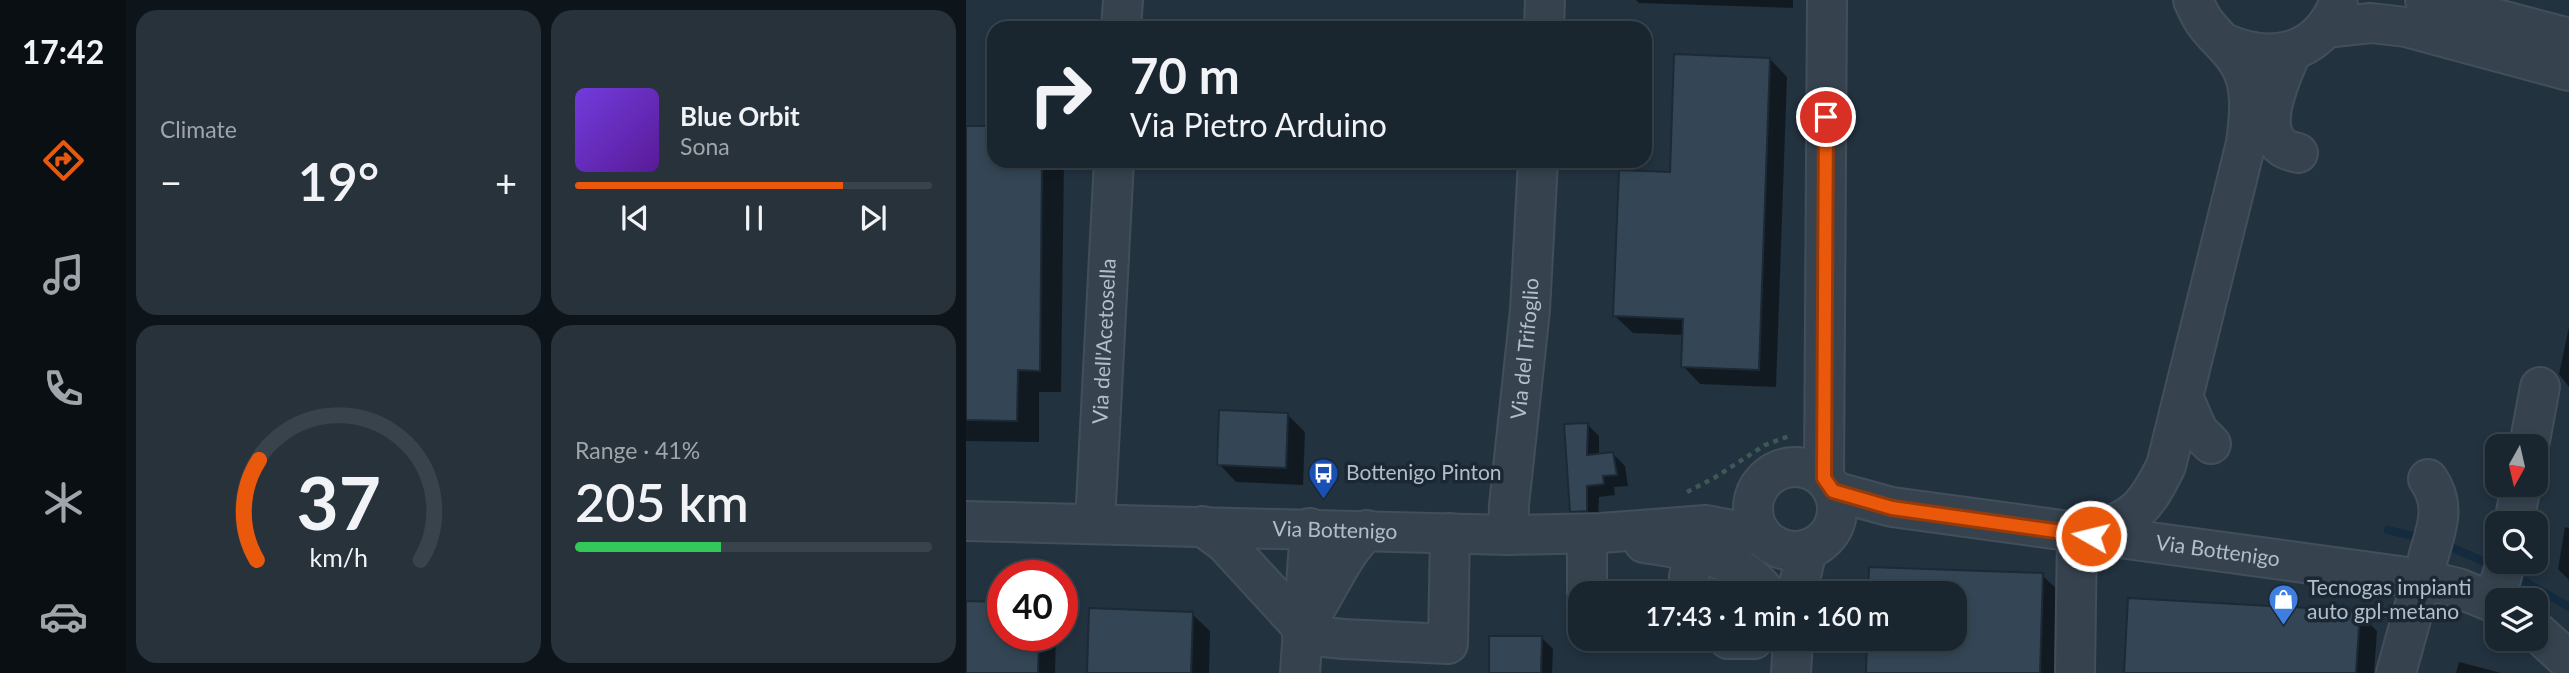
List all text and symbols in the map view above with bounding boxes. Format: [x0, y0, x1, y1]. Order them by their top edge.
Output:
text: 17:42 [22, 32, 104, 71]
text: 70 m [1130, 46, 1240, 104]
icon: right [1015, 49, 1106, 140]
pin [1796, 87, 1856, 147]
icon: arrive [1807, 98, 1845, 136]
text: Blue Orbit [680, 100, 800, 132]
text: Via Pietro Arduino [1130, 105, 1387, 144]
text: Climate [160, 115, 237, 143]
text: Sona [680, 132, 730, 160]
icon: directions [39, 136, 88, 185]
text: 19° [298, 150, 379, 212]
text: − [160, 159, 182, 205]
text: + [495, 159, 517, 205]
icon: previous [616, 199, 654, 237]
icon: pause [735, 199, 773, 237]
icon: next [854, 199, 892, 237]
icon: music [39, 250, 88, 299]
street label: Via dell'Acetosella [1086, 258, 1120, 425]
street label: Via del Trifoglio [1504, 277, 1543, 421]
icon: phone [39, 364, 88, 413]
north arrow [2485, 434, 2548, 497]
map controls [2485, 434, 2548, 651]
text: Range · 41% [575, 436, 700, 464]
bus stop icon: Bottenigo Pinton [1306, 456, 1340, 500]
text: 37 [296, 458, 381, 546]
place label: Bottenigo Pinton [1346, 459, 1502, 484]
text: 205 km [575, 471, 749, 533]
icon: climate [39, 478, 88, 527]
position arrow [2054, 499, 2128, 573]
button: search [2485, 511, 2548, 574]
street label: Via Bottenigo [1272, 515, 1398, 543]
street label: Via Bottenigo [2154, 529, 2282, 571]
text: km/h [309, 542, 368, 572]
speed limit sign: 40 [987, 560, 1078, 651]
place label: Tecnogas impianti auto gpl-metano [2307, 574, 2471, 623]
shop icon: Tecnogas impianti auto gpl-metano [2267, 583, 2301, 627]
button: layers [2485, 588, 2548, 651]
icon: car [39, 592, 88, 641]
text: 17:43 · 1 min · 160 m [1645, 600, 1890, 632]

